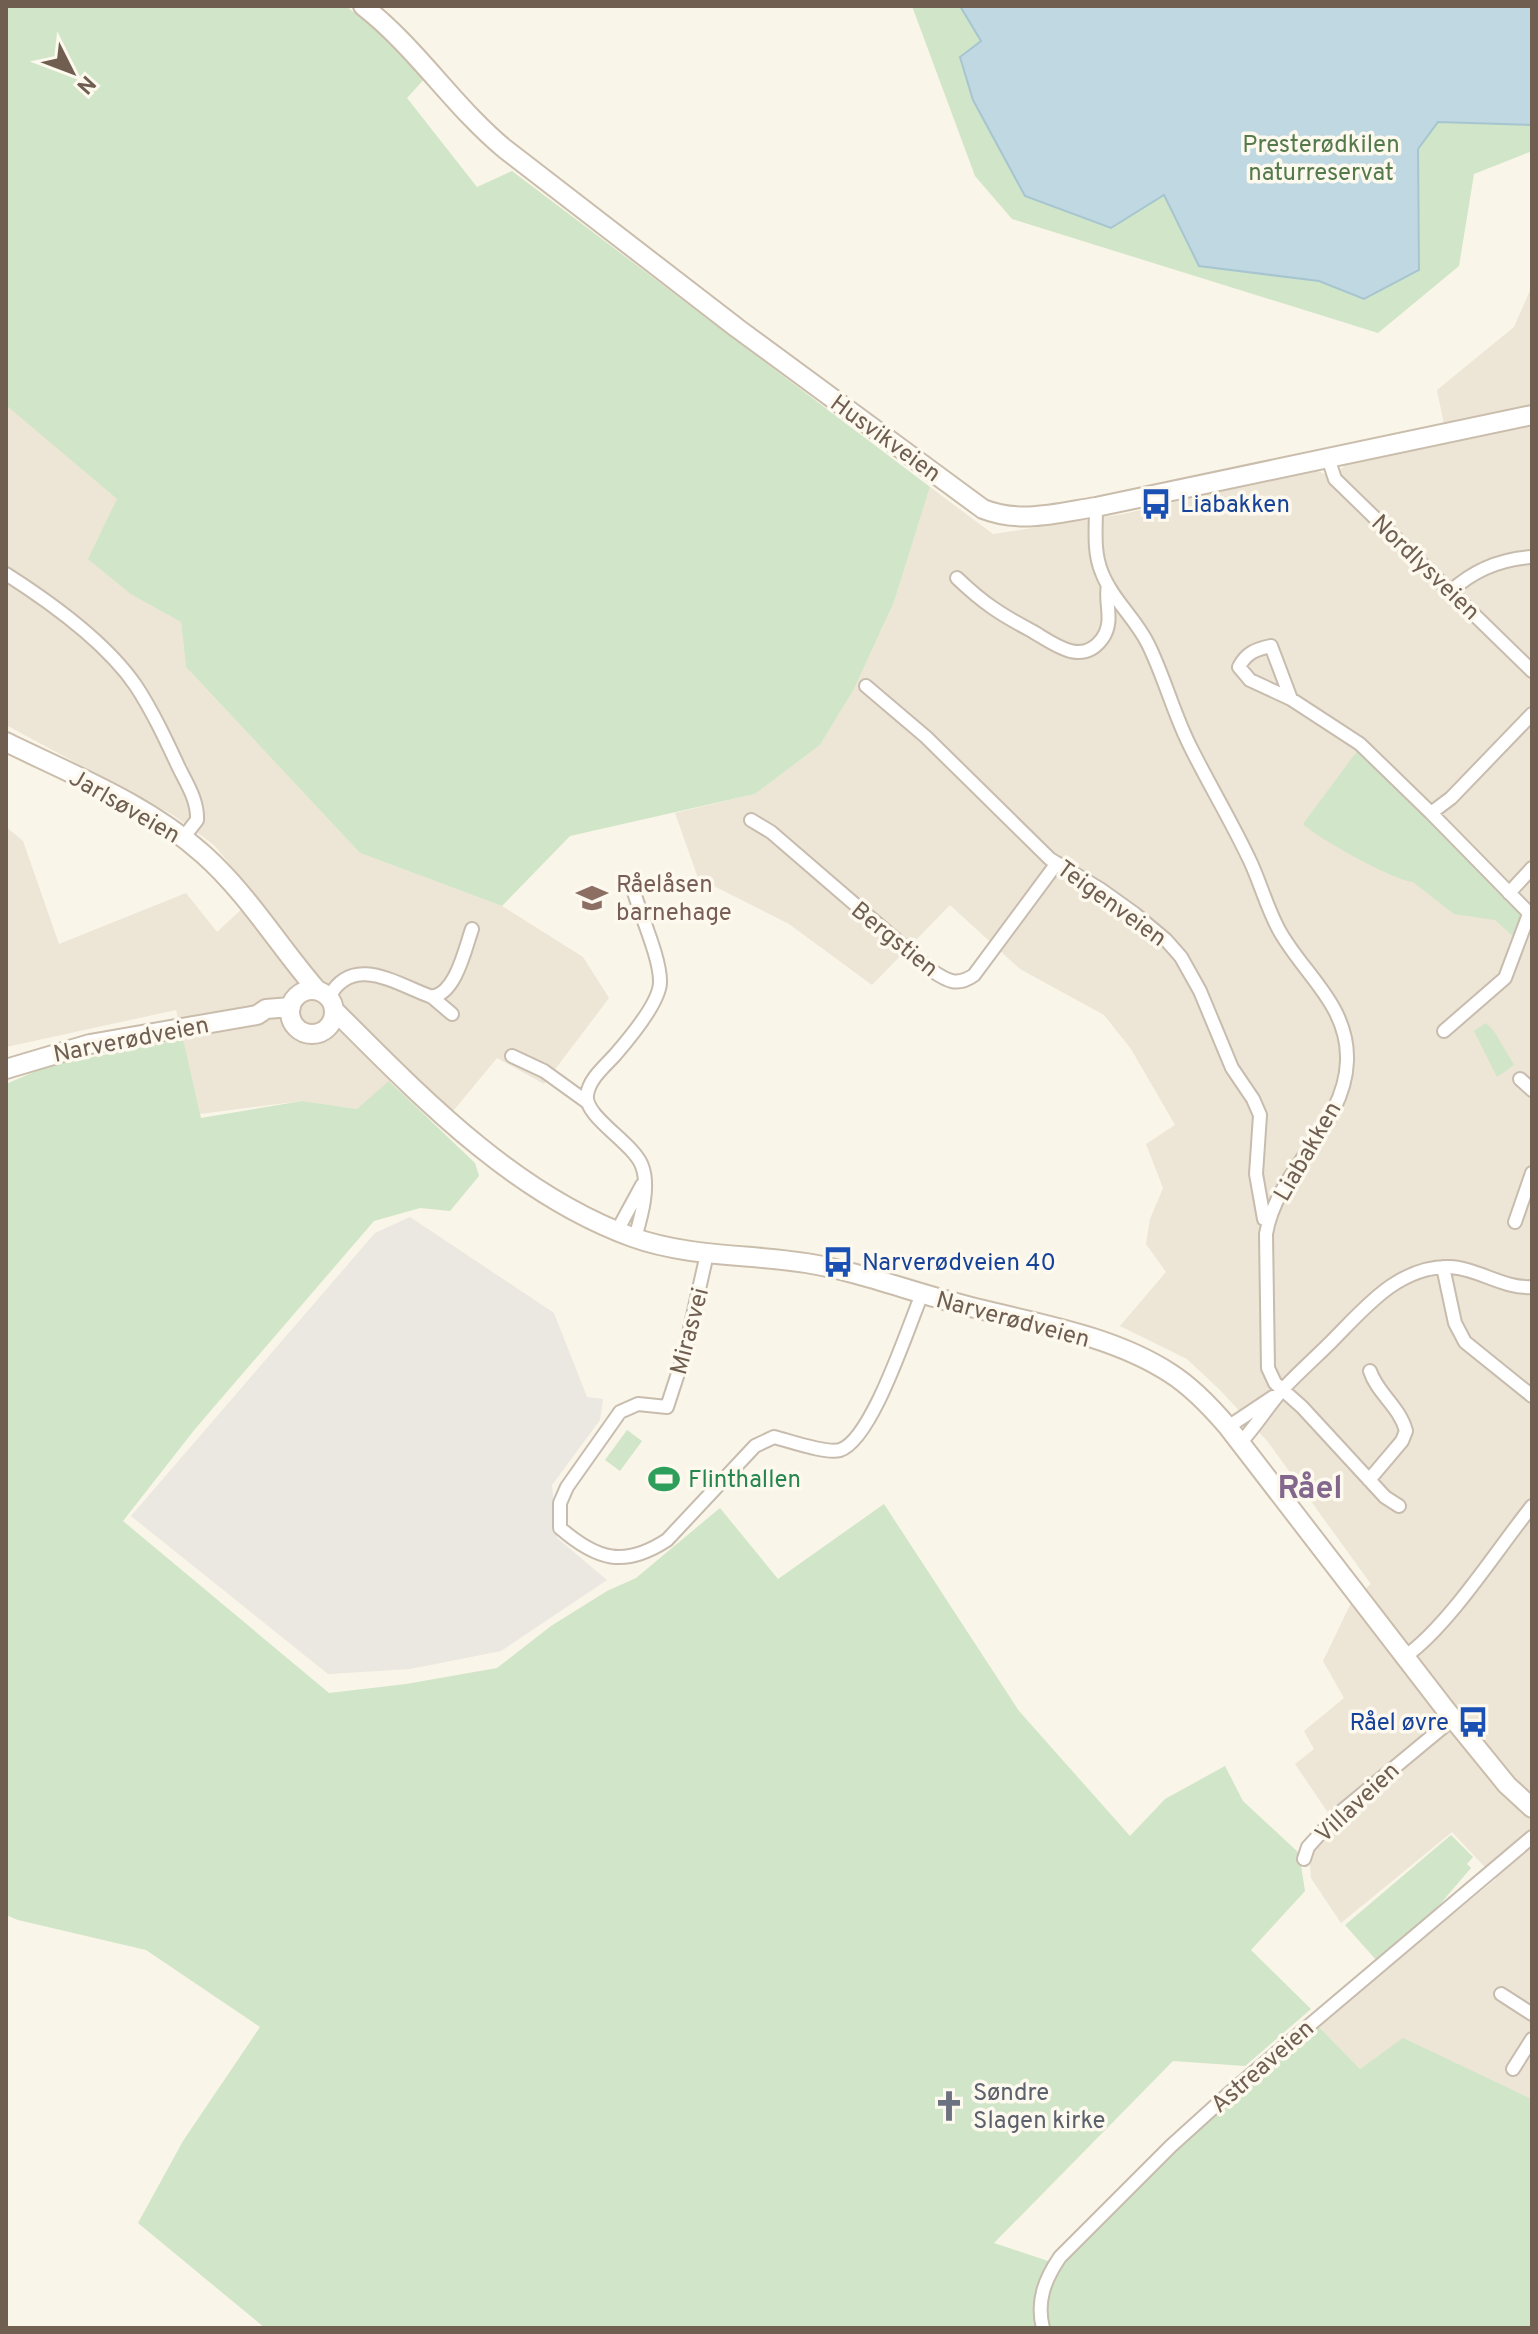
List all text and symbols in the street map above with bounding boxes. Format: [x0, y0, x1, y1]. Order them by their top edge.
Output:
north arrow [32, 32, 112, 112]
text: N [70, 69, 100, 99]
park label: Presterødkilen naturreservat [1242, 131, 1400, 189]
street label: Husvikveien [824, 389, 946, 490]
bus stop icon: Liabakken [1139, 487, 1173, 521]
place label: Liabakken [1180, 491, 1290, 521]
street label: Nordlysveien [1364, 509, 1485, 628]
street label: Jarlsøveien [63, 764, 185, 852]
street label: Teigenveien [1050, 855, 1172, 955]
place label: Råelåsen barnehage [616, 871, 732, 929]
school or university icon: Råelåsen barnehage [575, 881, 609, 915]
street label: Bergstien [844, 896, 943, 985]
street label: Narverødveien [51, 1011, 212, 1071]
street label: Liabakken [1268, 1097, 1349, 1207]
bus stop icon: Narverødveien 40 [821, 1245, 855, 1279]
place label: Narverødveien 40 [862, 1249, 1056, 1279]
street label: Mirasvei [665, 1285, 717, 1378]
street label: Narverødveien [932, 1286, 1093, 1356]
sports icon: Flinthallen [647, 1462, 681, 1496]
place label: Flinthallen [688, 1466, 801, 1496]
district label: Råel [1277, 1470, 1343, 1510]
bus stop icon: Råel øvre [1456, 1705, 1490, 1739]
place label: Råel øvre [1350, 1709, 1449, 1739]
street label: Villaveien [1310, 1757, 1407, 1850]
street label: Astreaveien [1205, 2014, 1321, 2121]
place label: Søndre Slagen kirke [973, 2079, 1105, 2137]
church icon: Søndre Slagen kirke [932, 2089, 966, 2123]

